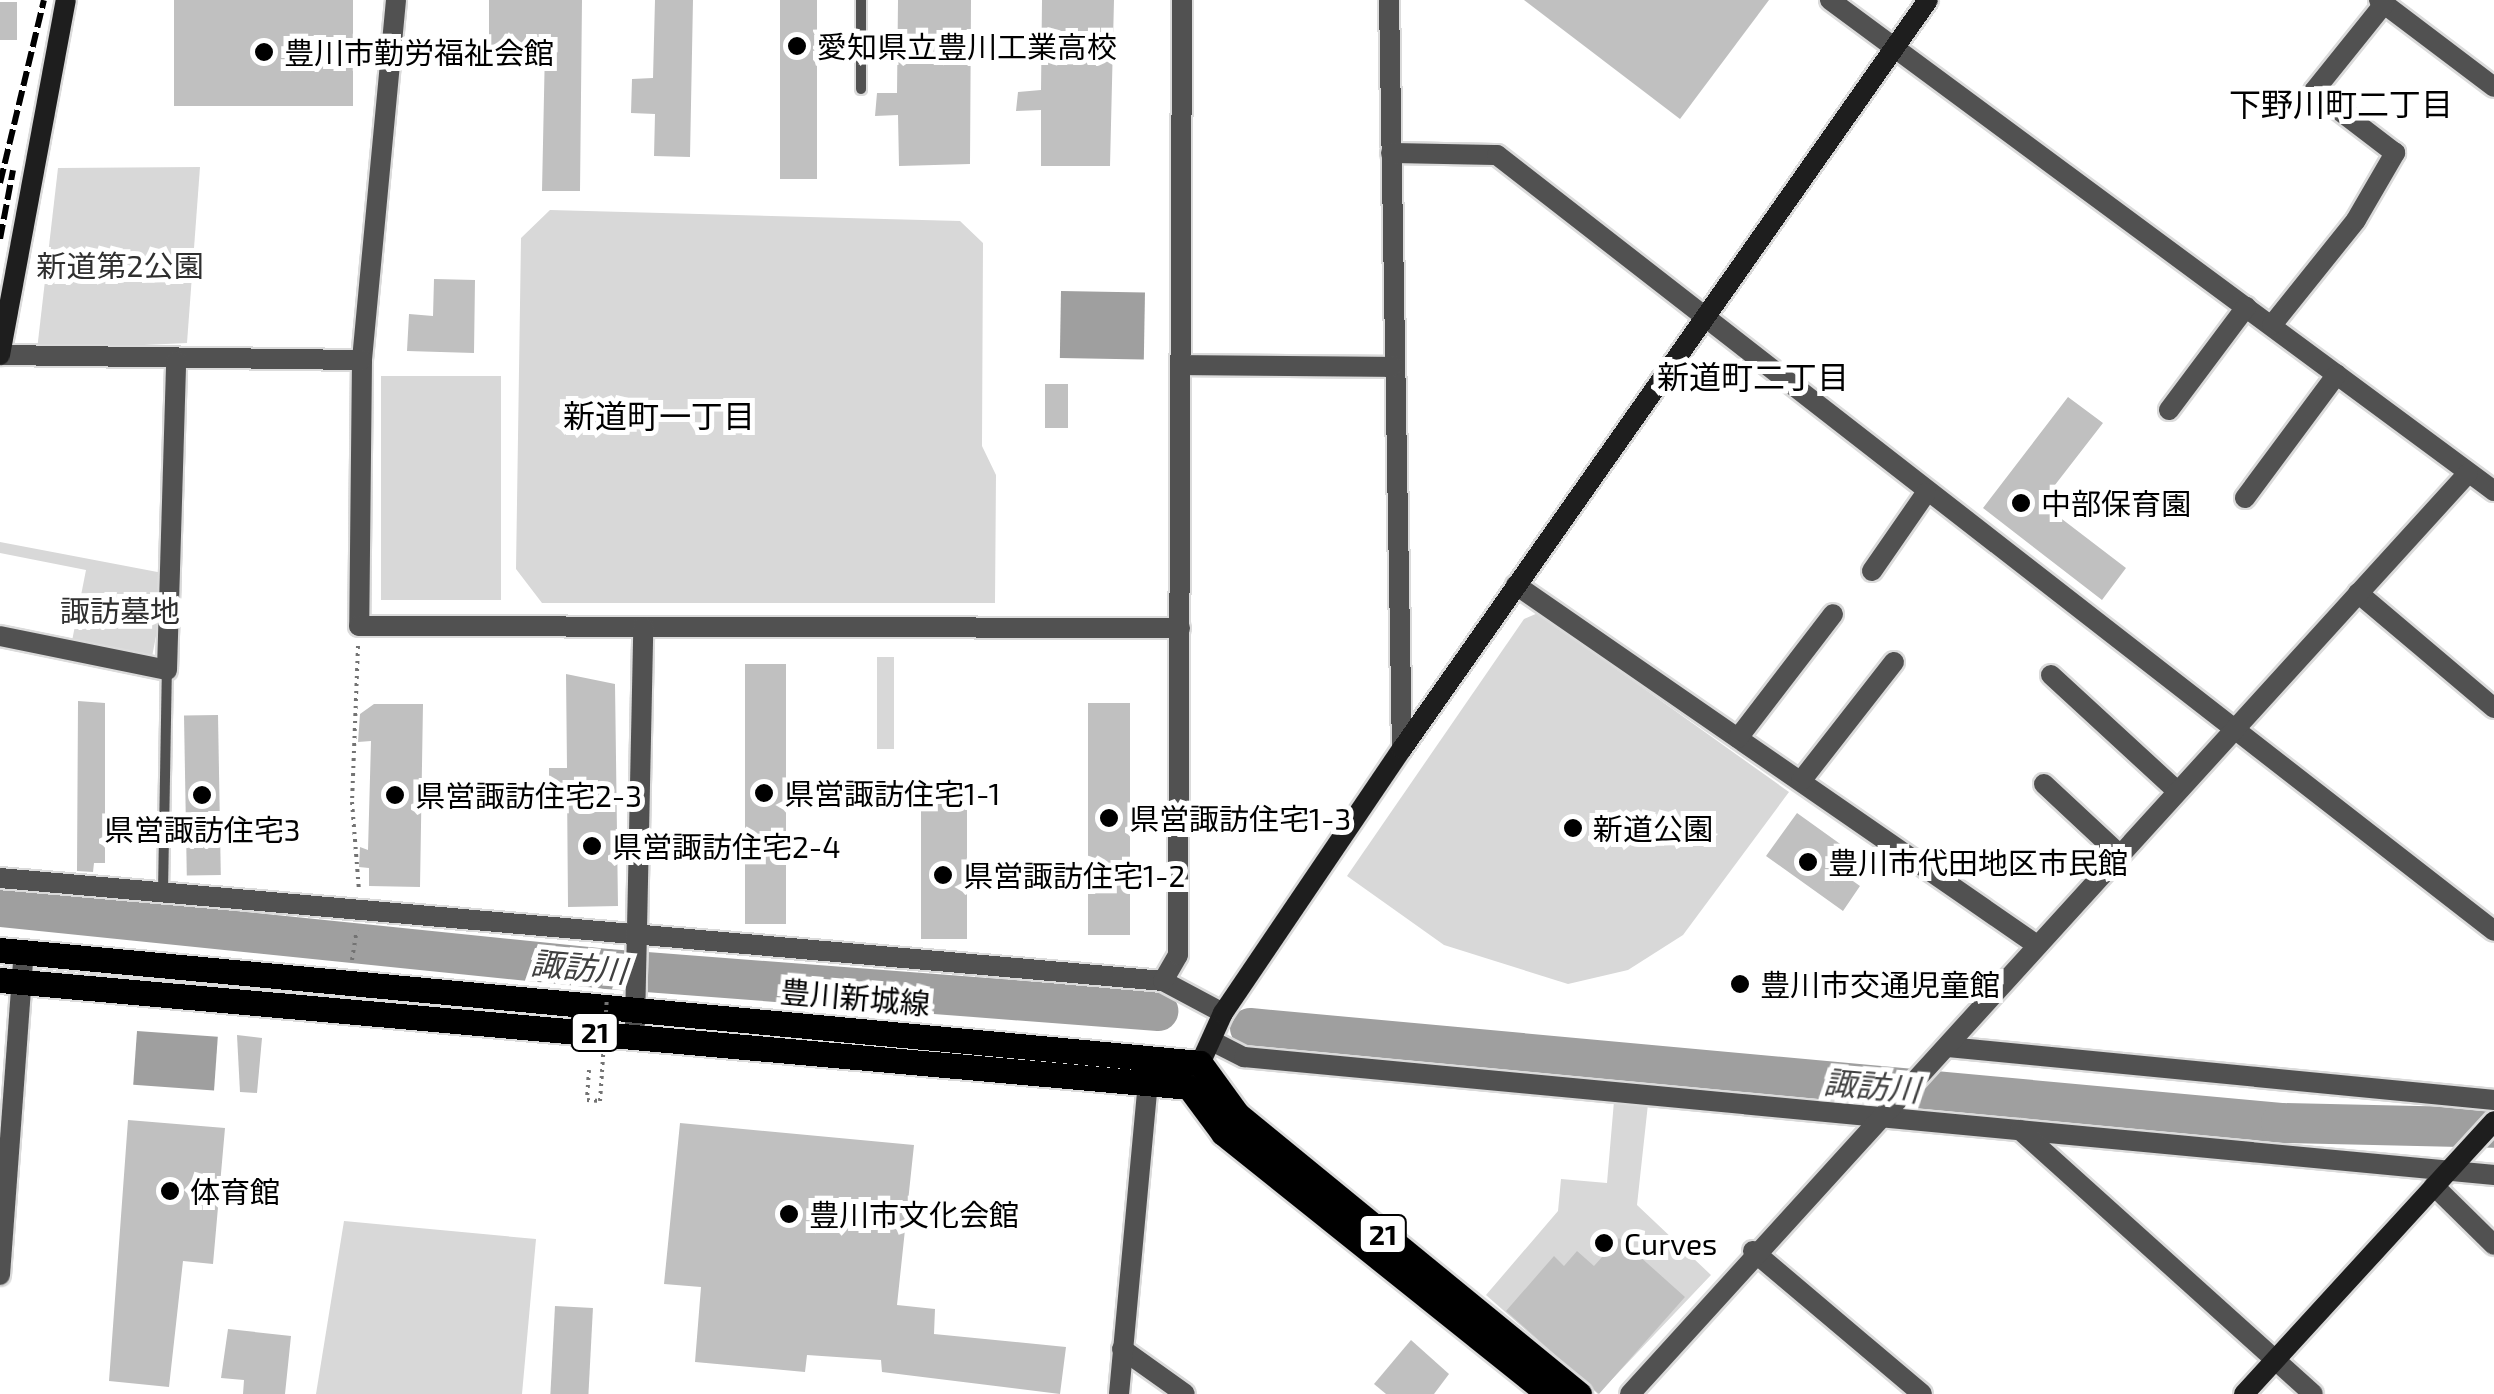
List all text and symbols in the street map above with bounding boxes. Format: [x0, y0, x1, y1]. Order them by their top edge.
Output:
place label: 愛知県立豊川工業高校 [817, 28, 1117, 64]
place label: 豊川市勤労福祉会館 [284, 34, 554, 70]
marker: 愛知県立豊川工業高校 [786, 35, 808, 57]
marker: 豊川市勤労福祉会館 [253, 41, 275, 63]
district label: 下野川町二丁目 [2229, 84, 2453, 122]
park label: 新道第2公園 [37, 247, 203, 283]
district label: 新道町二丁目 [1657, 357, 1849, 395]
district label: 新道町一丁目 [563, 396, 755, 434]
place label: 中部保育園 [2041, 485, 2191, 521]
marker: 中部保育園 [2010, 492, 2032, 514]
park label: 諏訪墓地 [60, 592, 180, 628]
place label: 県営諏訪住宅1-1 [784, 775, 1000, 811]
place label: 県営諏訪住宅2-3 [415, 777, 642, 813]
marker: 県営諏訪住宅1-1 [753, 782, 775, 804]
marker: 県営諏訪住宅3 [191, 784, 213, 806]
marker: 県営諏訪住宅2-3 [384, 784, 406, 806]
place label: 県営諏訪住宅1-3 [1129, 800, 1351, 836]
marker: 県営諏訪住宅1-3 [1098, 807, 1120, 829]
place label: 新道公園 [1593, 810, 1713, 846]
place label: 県営諏訪住宅3 [104, 811, 300, 847]
marker: 新道公園 [1562, 817, 1584, 839]
place label: 県営諏訪住宅2-4 [612, 828, 841, 864]
marker: 県営諏訪住宅2-4 [581, 835, 603, 857]
place label: 豊川市代田地区市民館 [1828, 844, 2128, 880]
marker: 豊川市代田地区市民館 [1797, 851, 1819, 873]
place label: 県営諏訪住宅1-2 [963, 857, 1185, 893]
marker: 県営諏訪住宅1-2 [932, 864, 954, 886]
water label: 諏訪川 [530, 943, 628, 989]
place label: 豊川市交通児童館 [1760, 966, 2000, 1002]
street label: 豊川新城線 [779, 973, 931, 1021]
marker: 豊川市交通児童館 [1729, 973, 1751, 995]
road number: 21 [570, 1009, 620, 1055]
water label: 諏訪川 [1823, 1062, 1921, 1108]
place label: 体育館 [190, 1173, 280, 1209]
marker: 体育館 [159, 1180, 181, 1202]
place label: 豊川市文化会館 [809, 1196, 1019, 1232]
marker: 豊川市文化会館 [778, 1203, 800, 1225]
road number: 21 [1358, 1211, 1408, 1257]
place label: Curves [1624, 1225, 1717, 1261]
marker: Curves [1593, 1232, 1615, 1254]

